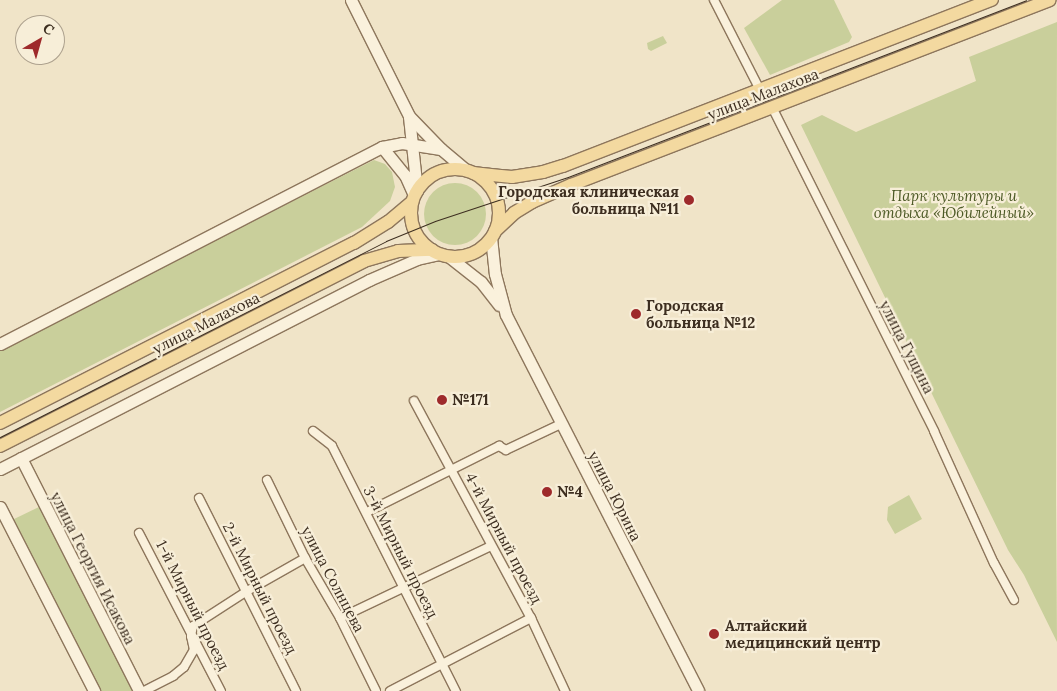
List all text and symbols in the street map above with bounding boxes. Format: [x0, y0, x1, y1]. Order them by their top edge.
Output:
north arrow [15, 15, 65, 65]
text: С [39, 19, 58, 39]
street label: улица Малахова [705, 65, 821, 123]
place label: Городская клиническая больница №11 [498, 182, 679, 217]
park label: Парк культуры и отдыха «Юбилейный» [874, 186, 1034, 221]
marker: Городская клиническая больница №11 [683, 194, 695, 206]
street label: улица Малахова [150, 288, 262, 358]
place label: Городская больница №12 [646, 296, 755, 331]
street label: улица Гущина [876, 297, 938, 397]
marker: Городская больница №12 [630, 308, 642, 320]
place label: №171 [452, 391, 489, 409]
marker: №171 [436, 394, 448, 406]
street label: улица Юрина [585, 448, 645, 544]
street label: 4-й Мирный проезд [462, 470, 546, 606]
street label: 3-й Мирный проезд [360, 483, 442, 621]
place label: №4 [557, 483, 583, 501]
marker: №4 [541, 486, 553, 498]
street label: улица Георгия Исакова [47, 489, 139, 647]
street label: 2-й Мирный проезд [219, 519, 301, 657]
street label: улица Солнцева [297, 523, 369, 635]
street label: 1-й Мирный проезд [153, 537, 233, 673]
place label: Алтайский медицинский центр [725, 616, 881, 651]
marker: Алтайский медицинский центр [707, 627, 721, 641]

